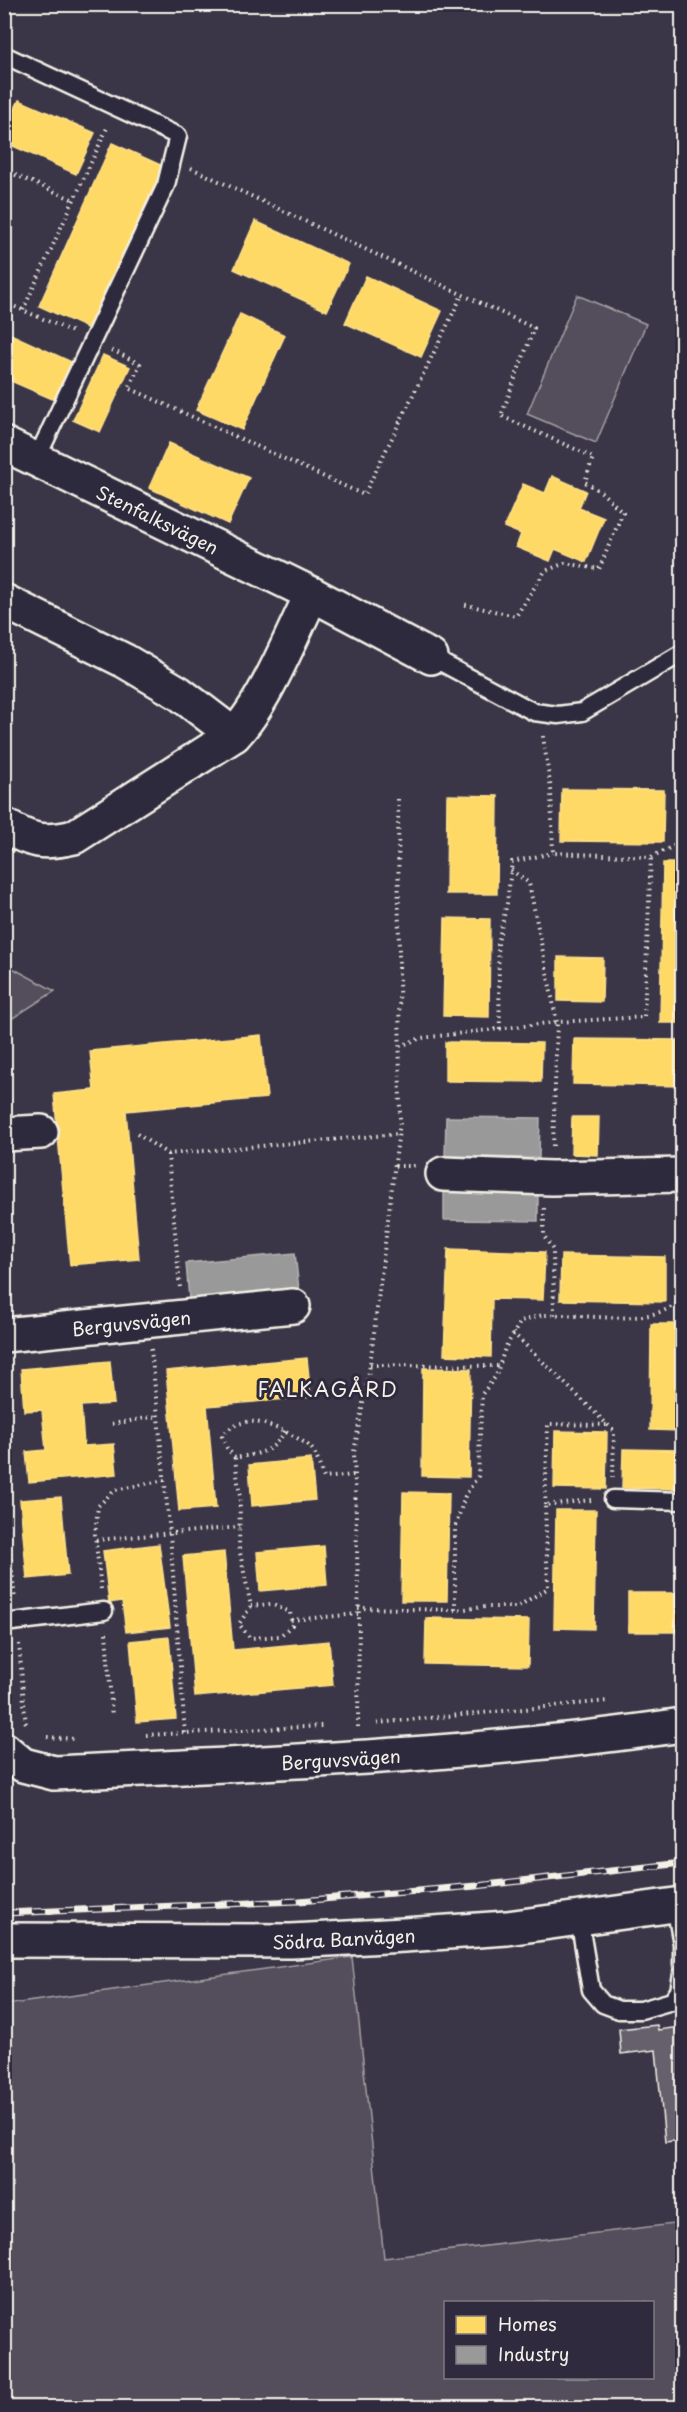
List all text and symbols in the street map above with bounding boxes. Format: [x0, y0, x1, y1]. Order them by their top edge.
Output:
street label: Stenfalksvägen [92, 478, 223, 560]
street label: Berguvsvägen [71, 1303, 192, 1342]
district label: FALKAGÅRD [258, 1374, 398, 1404]
street label: Berguvsvägen [280, 1741, 401, 1776]
street label: Södra Banvägen [272, 1921, 416, 1955]
legend [444, 2301, 654, 2379]
text: Homes [498, 2310, 556, 2337]
text: Industry [498, 2340, 569, 2367]

